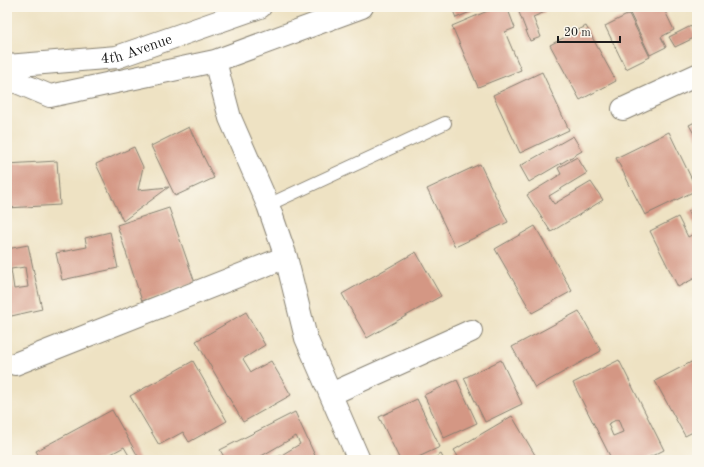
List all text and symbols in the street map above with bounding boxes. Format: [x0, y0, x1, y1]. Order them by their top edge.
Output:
scale bar [558, 18, 620, 44]
text: 20 m [564, 27, 591, 39]
street label: 4th Avenue [100, 32, 174, 67]

